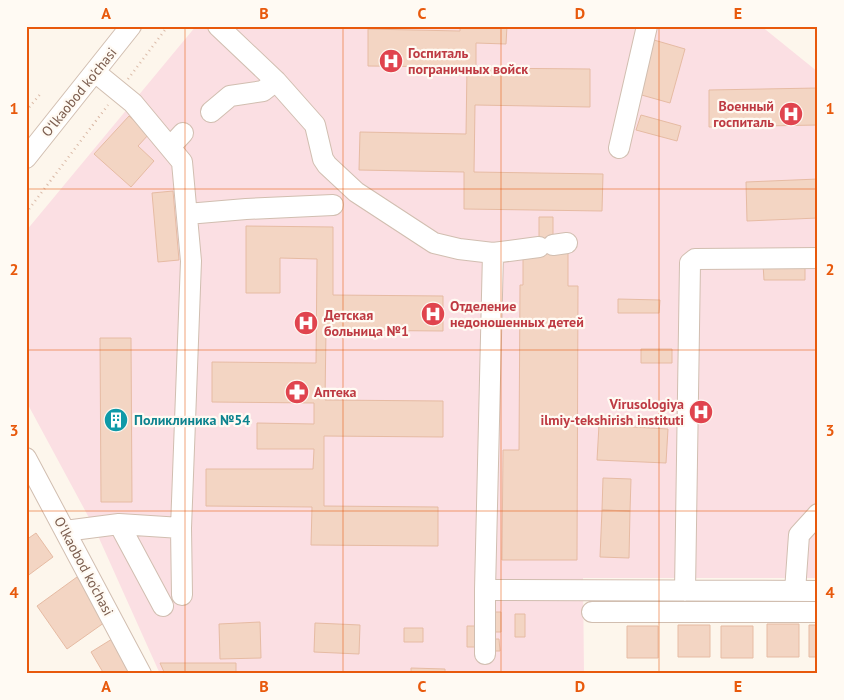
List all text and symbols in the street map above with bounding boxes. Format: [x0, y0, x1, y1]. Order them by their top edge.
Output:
text: A [101, 3, 111, 23]
text: B [259, 3, 269, 23]
text: C [418, 3, 427, 23]
text: D [575, 3, 585, 23]
text: E [734, 3, 742, 23]
street label: Oʻlkaobod ko'chasi [37, 44, 121, 140]
place label: Госпиталь пограничных войск [408, 44, 528, 78]
hospital icon: Госпиталь пограничных войск [378, 48, 404, 74]
place label: Военный госпиталь [713, 97, 774, 131]
text: 1 [9, 98, 19, 118]
text: 1 [825, 98, 835, 118]
hospital icon: Военный госпиталь [778, 101, 804, 127]
text: 2 [9, 259, 19, 279]
text: 2 [825, 259, 835, 279]
place label: Отделение недоношенных детей [450, 297, 584, 331]
hospital icon: Отделение недоношенных детей [420, 301, 446, 327]
place label: Детская больница №1 [324, 306, 409, 340]
hospital icon: Детская больница №1 [293, 310, 319, 336]
pharmacy icon: Аптека [284, 379, 310, 405]
place label: Аптека [314, 383, 357, 401]
place label: Virusologiya ilmiy-tekshirish instituti [540, 395, 684, 429]
hospital icon: Virusologiya ilmiy-tekshirish instituti [688, 399, 714, 425]
building icon: Поликлиника №54 [103, 407, 129, 433]
place label: Поликлиника №54 [134, 411, 250, 429]
text: 3 [9, 420, 19, 440]
text: 3 [825, 420, 835, 440]
street label: Oʻlkaobod ko'chasi [50, 513, 118, 619]
text: 4 [9, 582, 19, 602]
text: 4 [825, 582, 835, 602]
text: A [101, 676, 111, 696]
text: B [259, 676, 269, 696]
text: C [418, 676, 427, 696]
text: D [575, 676, 585, 696]
text: E [734, 676, 742, 696]

